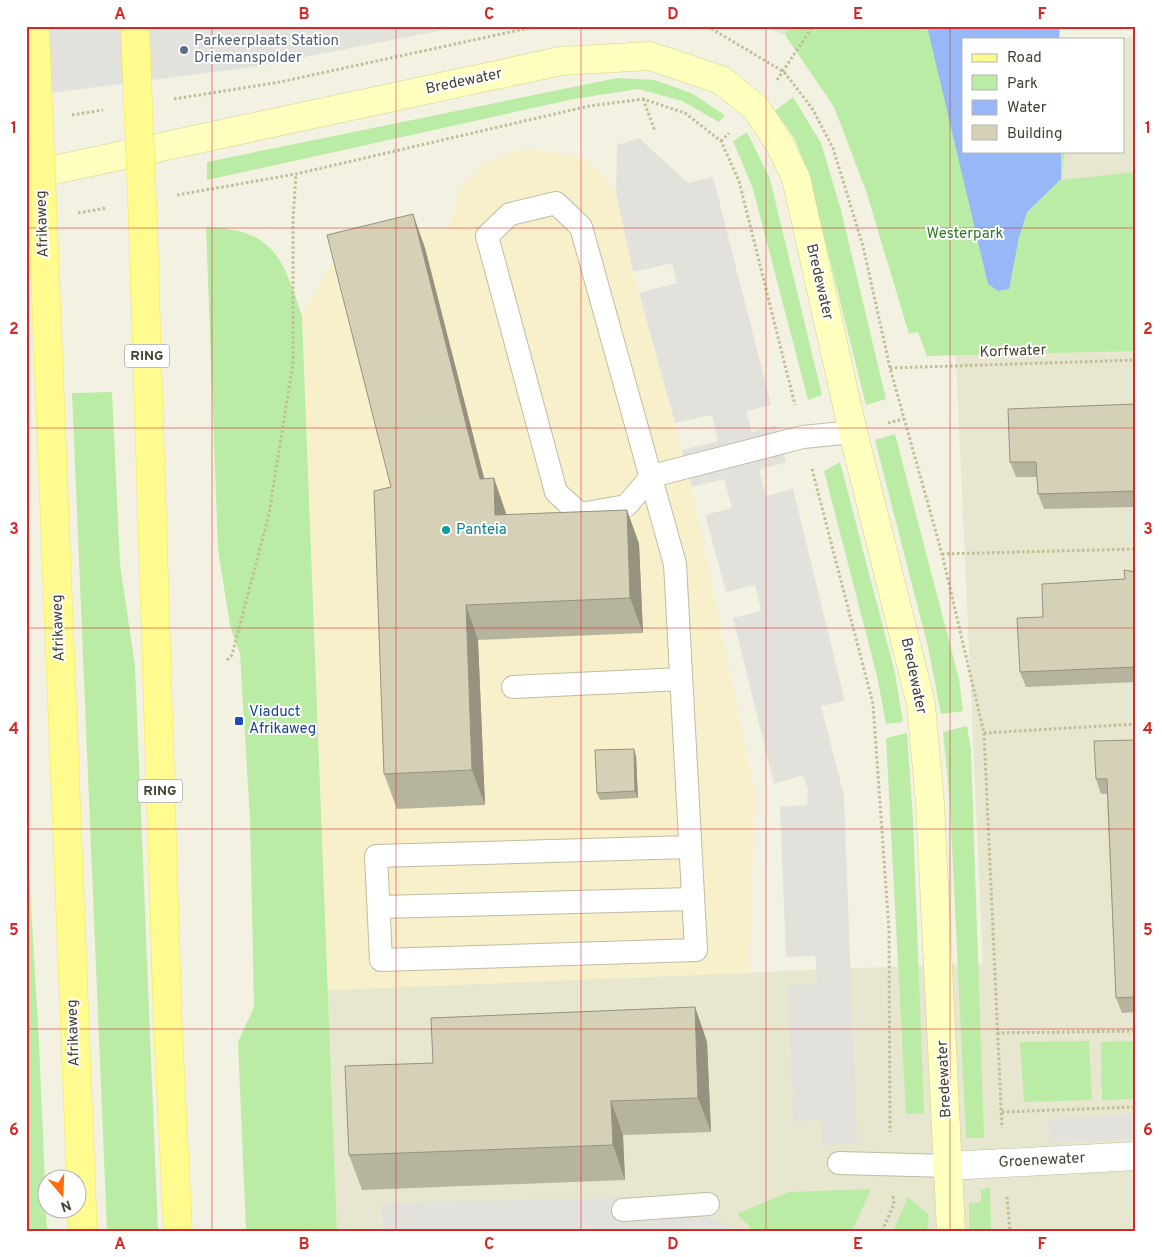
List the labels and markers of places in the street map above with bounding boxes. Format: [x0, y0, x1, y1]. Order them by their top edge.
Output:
place label: Parkeerplaats Station Driemanspolder [194, 32, 339, 68]
marker: Parkeerplaats Station Driemanspolder [178, 44, 190, 56]
place label: Panteia [456, 521, 507, 540]
marker: Panteia [440, 524, 452, 536]
place label: Viaduct Afrikaweg [249, 703, 316, 739]
marker: Viaduct Afrikaweg [233, 715, 245, 727]

